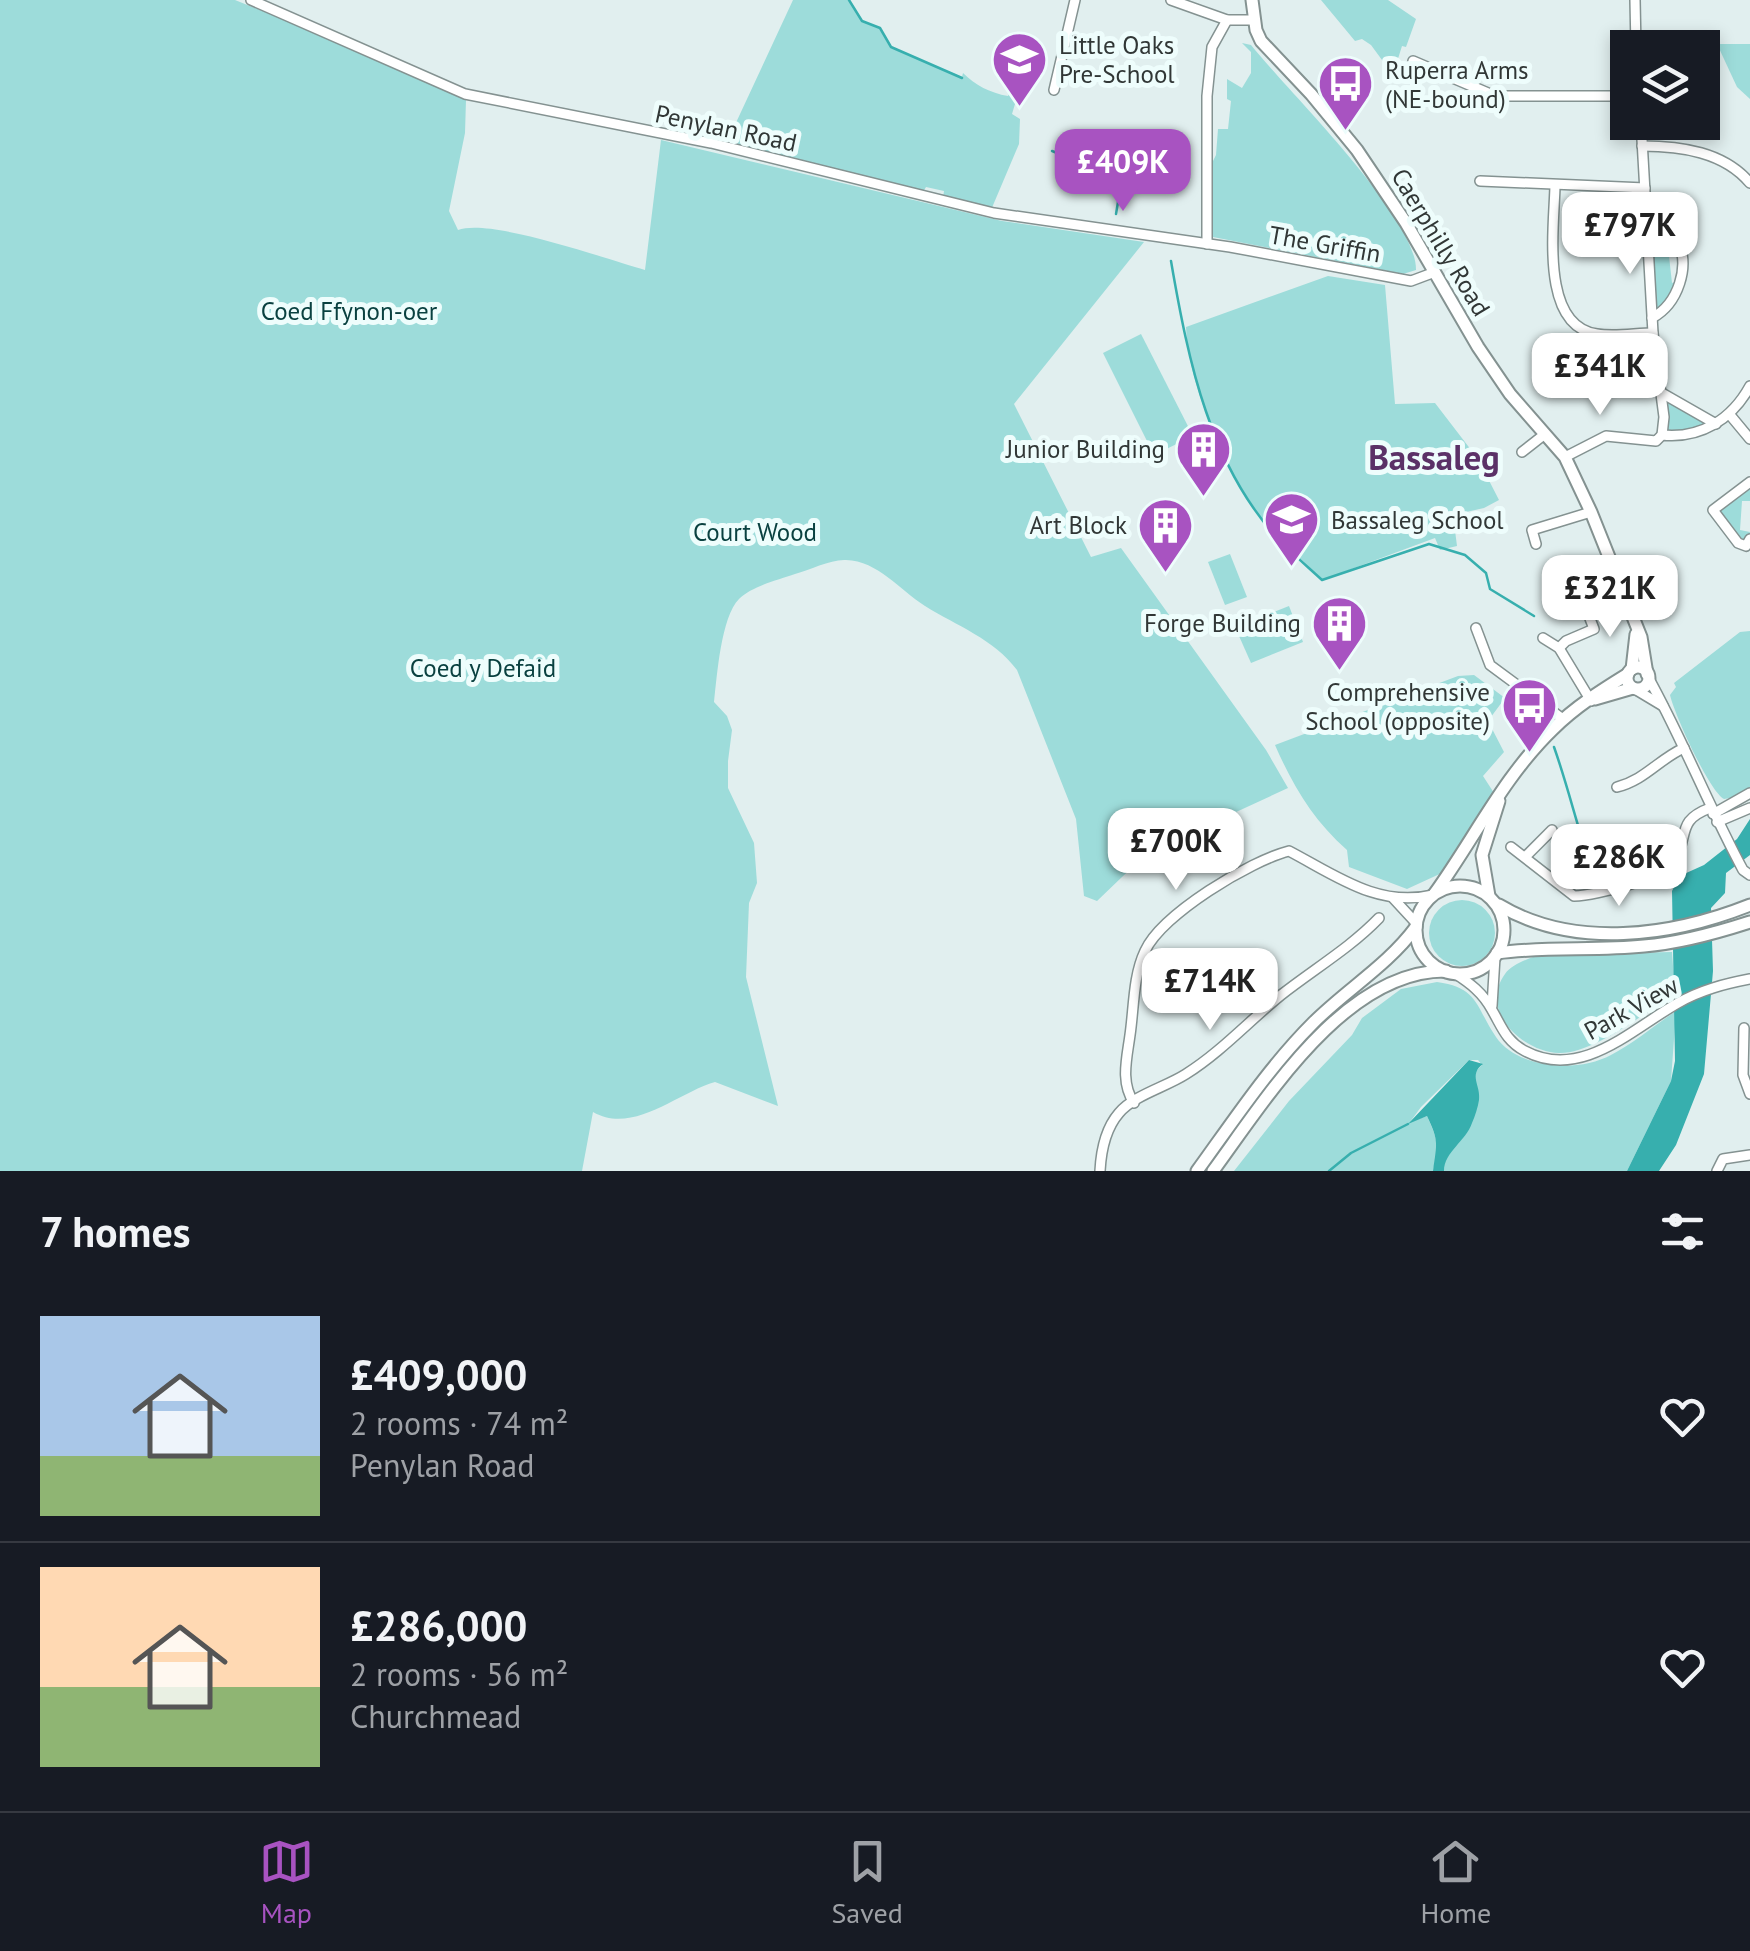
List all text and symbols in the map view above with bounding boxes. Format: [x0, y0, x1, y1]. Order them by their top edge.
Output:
school or university icon: Little Oaks Pre-School [990, 29, 1050, 108]
place label: Little Oaks Pre-School [1059, 29, 1175, 90]
map controls [1610, 30, 1720, 140]
button: layers [1610, 30, 1720, 140]
bus stop icon: Ruperra Arms (NE-bound) [1316, 54, 1376, 133]
place label: Ruperra Arms (NE-bound) [1385, 54, 1529, 115]
street label: Penylan Road [652, 97, 800, 159]
pin: £409K [1053, 129, 1193, 214]
text: £409K [1077, 140, 1169, 182]
street label: Caerphilly Road [1384, 162, 1498, 322]
pin: £797K [1560, 192, 1700, 277]
text: £797K [1584, 203, 1676, 245]
street label: The Griffin [1267, 218, 1383, 270]
park label: Coed Ffynon-oer [261, 295, 438, 327]
pin: £341K [1530, 333, 1670, 418]
text: £341K [1554, 344, 1646, 386]
building icon: Junior Building [1174, 419, 1234, 498]
place label: Junior Building [1005, 433, 1165, 465]
district label: Bassaleg [1368, 434, 1500, 480]
school or university icon: Bassaleg School [1262, 490, 1322, 569]
building icon: Art Block [1136, 495, 1196, 574]
place label: Bassaleg School [1331, 504, 1504, 536]
place label: Art Block [1029, 509, 1127, 541]
park label: Court Wood [693, 516, 817, 548]
pin: £321K [1540, 555, 1680, 640]
text: £321K [1564, 566, 1656, 608]
building icon: Forge Building [1310, 593, 1370, 672]
place label: Forge Building [1144, 607, 1301, 639]
park label: Coed y Defaid [410, 652, 556, 684]
place label: Comprehensive School (opposite) [1305, 676, 1490, 737]
bus stop icon: Comprehensive School (opposite) [1499, 676, 1559, 755]
pin: £700K [1106, 808, 1246, 893]
text: £700K [1130, 819, 1222, 861]
pin: £286K [1549, 824, 1689, 909]
text: £286K [1573, 835, 1665, 877]
pin: £714K [1140, 948, 1280, 1033]
text: £714K [1164, 959, 1256, 1001]
street label: Park View [1578, 969, 1684, 1047]
text: 7 homes [40, 1204, 191, 1259]
icon: filters [1655, 1204, 1710, 1259]
text: £409,000 [350, 1347, 527, 1402]
icon: home [120, 1356, 240, 1476]
icon: heart [1655, 1389, 1710, 1444]
text: 2 rooms · 74 m² [350, 1402, 568, 1444]
text: Penylan Road [350, 1444, 534, 1486]
text: £286,000 [350, 1598, 527, 1653]
icon: home [120, 1607, 240, 1727]
icon: heart [1655, 1640, 1710, 1695]
text: 2 rooms · 56 m² [350, 1653, 568, 1695]
text: Churchmead [350, 1695, 521, 1737]
tab: Map [259, 1834, 314, 1931]
tab: Saved [831, 1834, 903, 1931]
tab: Home [1420, 1834, 1491, 1931]

